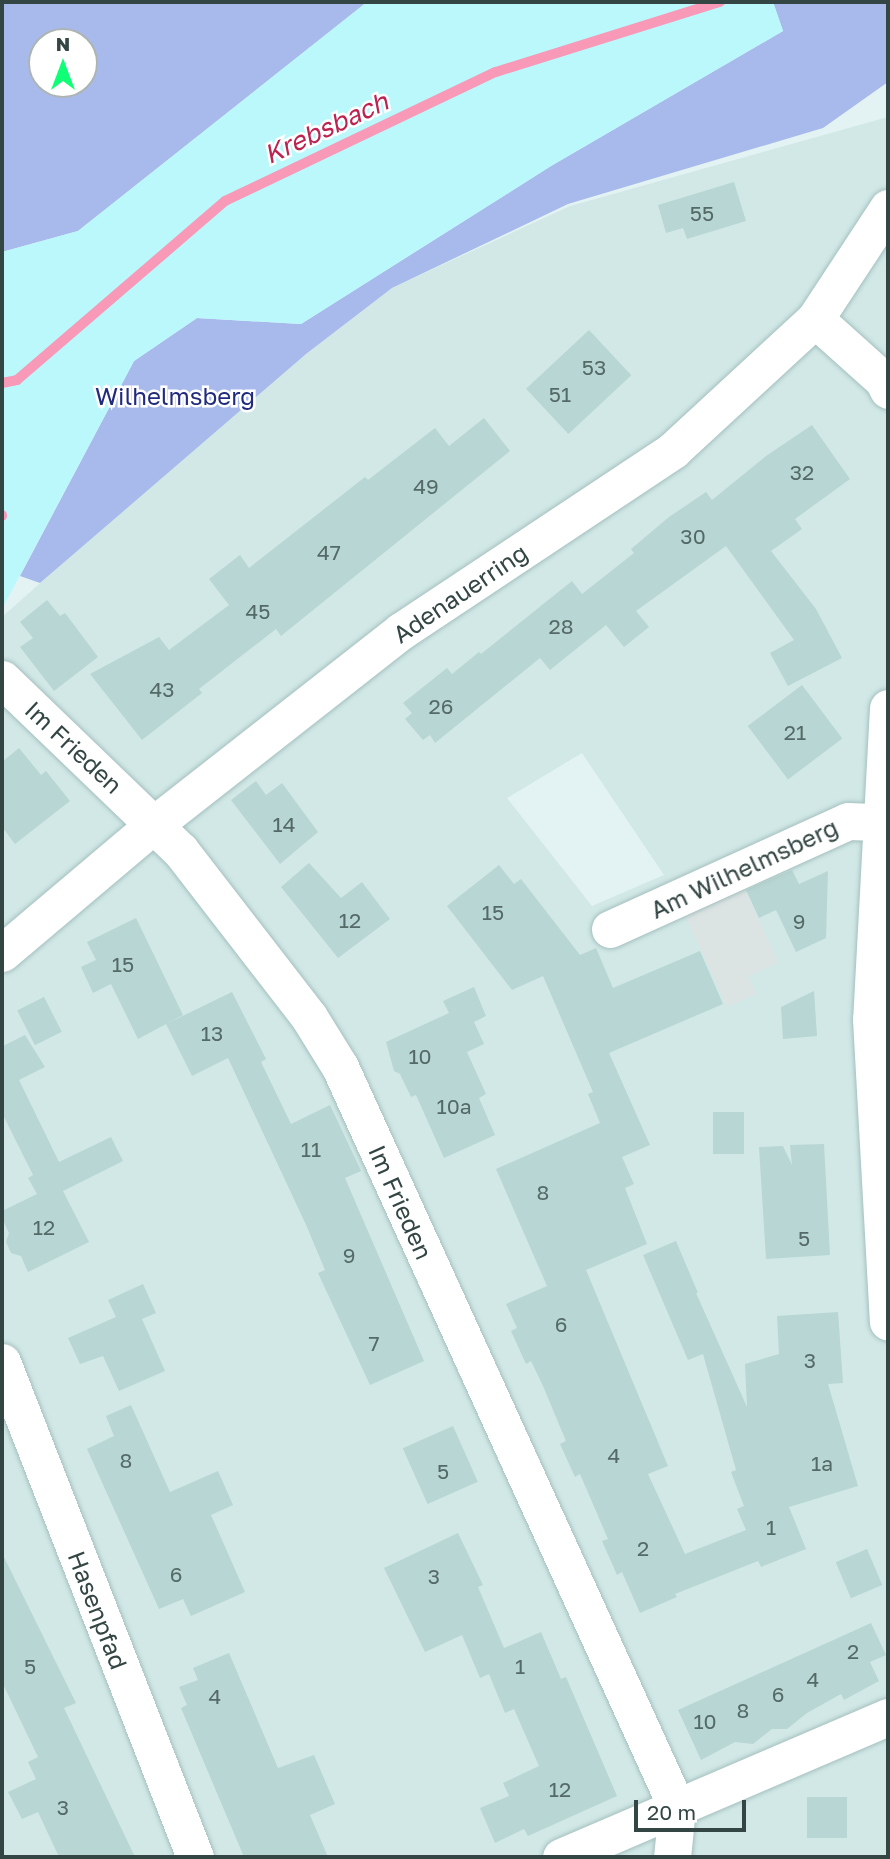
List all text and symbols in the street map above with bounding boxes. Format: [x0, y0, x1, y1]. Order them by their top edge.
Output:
north arrow [28, 28, 98, 98]
text: N [56, 32, 70, 55]
water label: Krebsbach [259, 86, 393, 170]
house number: 55 [690, 200, 714, 226]
house number: 53 [582, 354, 606, 380]
house number: 51 [549, 381, 571, 407]
park label: Wilhelmsberg [95, 382, 255, 410]
house number: 32 [790, 459, 814, 485]
house number: 49 [413, 473, 439, 499]
house number: 30 [680, 523, 706, 549]
street label: Adenauerring [387, 537, 533, 649]
house number: 47 [317, 539, 341, 565]
house number: 45 [246, 598, 270, 624]
house number: 28 [549, 613, 573, 639]
house number: 43 [149, 676, 175, 702]
house number: 26 [429, 693, 453, 719]
street label: Im Frieden [19, 695, 129, 799]
house number: 21 [784, 719, 806, 745]
house number: 14 [273, 811, 295, 837]
street label: Am Wilhelmsberg [646, 812, 842, 924]
house number: 15 [482, 899, 504, 925]
house number: 12 [339, 907, 361, 933]
house number: 9 [793, 908, 805, 934]
house number: 15 [112, 951, 134, 977]
house number: 13 [201, 1020, 223, 1046]
house number: 10 [408, 1043, 432, 1069]
house number: 10a [436, 1093, 472, 1119]
house number: 11 [301, 1136, 321, 1162]
street label: Im Frieden [363, 1140, 439, 1264]
house number: 8 [537, 1179, 549, 1205]
house number: 12 [33, 1214, 55, 1240]
house number: 5 [798, 1225, 810, 1251]
house number: 9 [343, 1242, 355, 1268]
house number: 6 [555, 1311, 567, 1337]
house number: 7 [368, 1330, 380, 1356]
house number: 3 [804, 1347, 816, 1373]
house number: 4 [608, 1442, 620, 1468]
house number: 8 [120, 1447, 132, 1473]
house number: 1a [811, 1450, 833, 1476]
house number: 5 [437, 1458, 449, 1484]
house number: 1 [766, 1514, 776, 1540]
house number: 2 [637, 1535, 649, 1561]
street label: Hasenpfad [62, 1547, 134, 1673]
house number: 6 [170, 1561, 182, 1587]
house number: 3 [428, 1563, 440, 1589]
house number: 2 [847, 1638, 859, 1664]
house number: 5 [24, 1653, 36, 1679]
house number: 1 [515, 1653, 525, 1679]
house number: 4 [807, 1666, 819, 1692]
house number: 6 [772, 1681, 784, 1707]
house number: 4 [209, 1683, 221, 1709]
house number: 8 [737, 1697, 749, 1723]
house number: 10 [693, 1708, 717, 1734]
house number: 12 [549, 1776, 571, 1802]
scale bar [638, 1786, 750, 1830]
house number: 3 [57, 1794, 69, 1820]
text: 20 m [647, 1799, 696, 1825]

